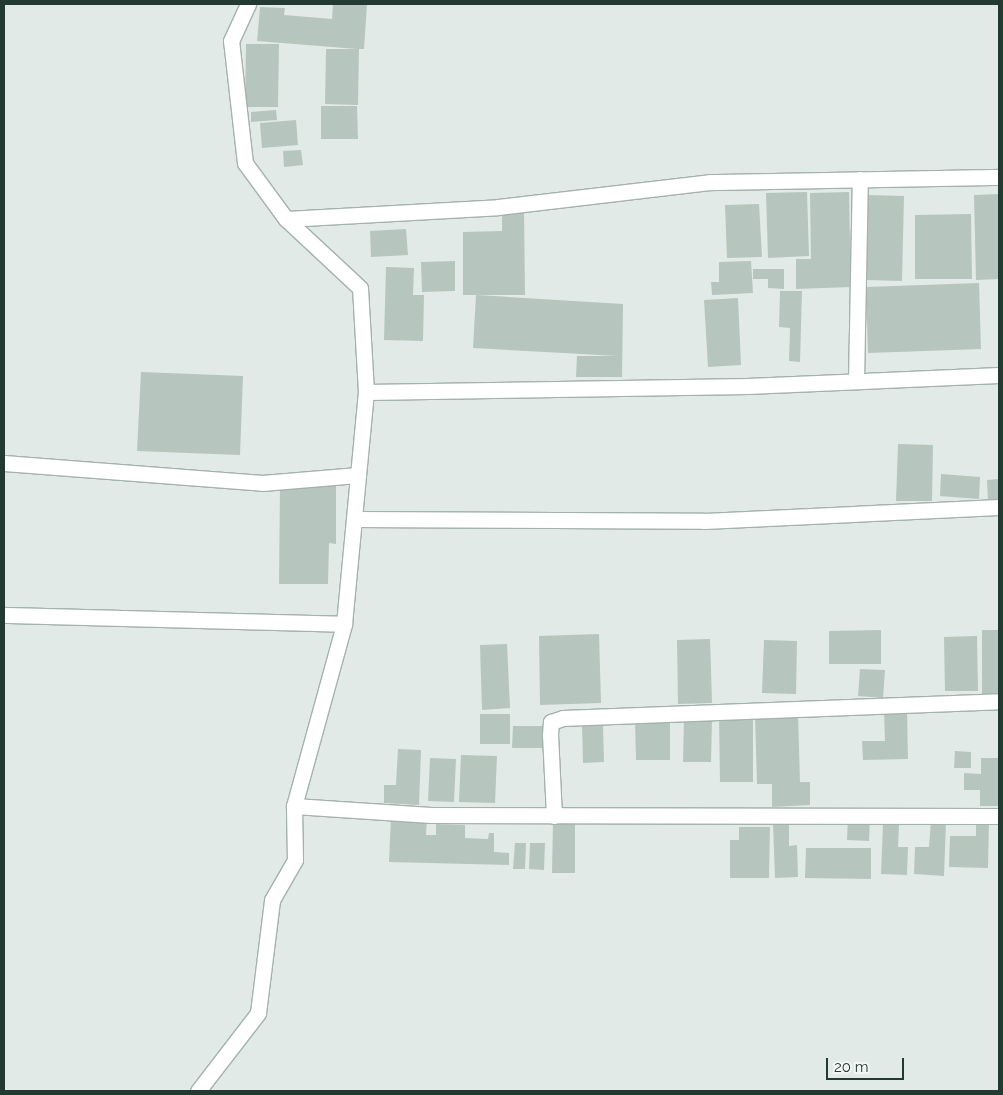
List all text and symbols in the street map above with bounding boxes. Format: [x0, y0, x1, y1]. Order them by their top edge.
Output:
scale bar [828, 1048, 906, 1080]
text: 20 m [834, 1058, 869, 1076]

